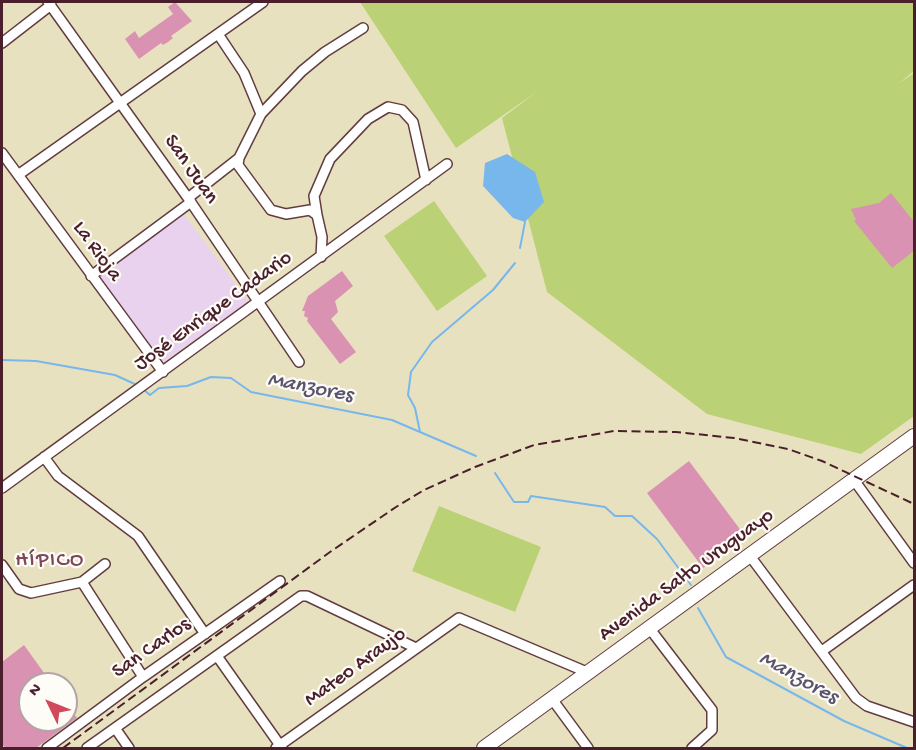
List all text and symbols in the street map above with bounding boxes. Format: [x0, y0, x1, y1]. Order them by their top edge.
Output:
street label: San Juan [157, 130, 223, 210]
street label: La Rioja [66, 217, 126, 287]
street label: José Enrique Cadario [130, 246, 298, 378]
water label: Manzores [265, 368, 355, 410]
street label: Avenida Salto Uruguayo [594, 504, 780, 648]
district label: HÍPICO [15, 549, 85, 575]
street label: San Carlos [108, 613, 196, 685]
street label: Mateo Araujo [300, 623, 412, 713]
water label: Manzores [754, 647, 842, 711]
north arrow [18, 672, 78, 732]
text: N [25, 680, 46, 701]

